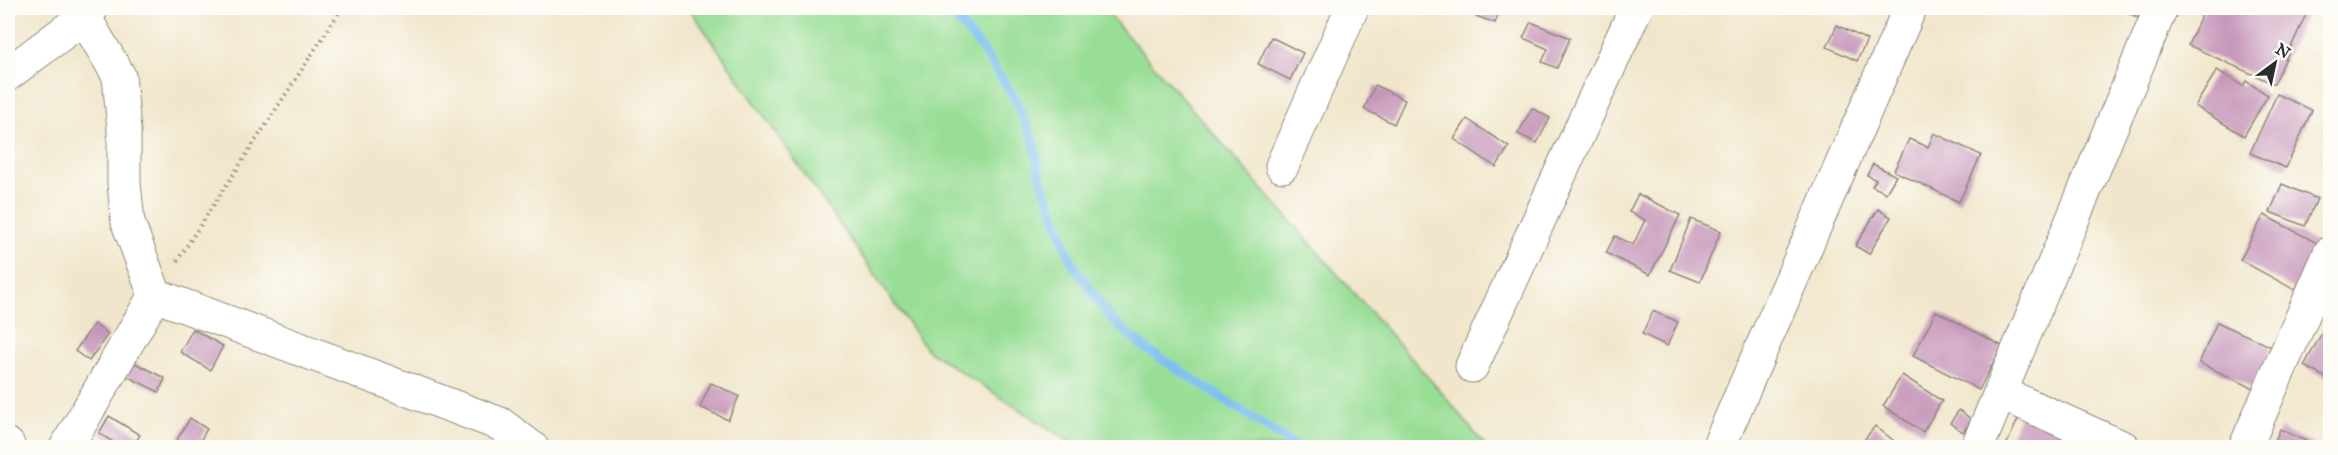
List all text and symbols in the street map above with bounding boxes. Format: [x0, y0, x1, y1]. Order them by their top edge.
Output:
north arrow [2245, 33, 2305, 93]
text: N [2272, 39, 2294, 63]

